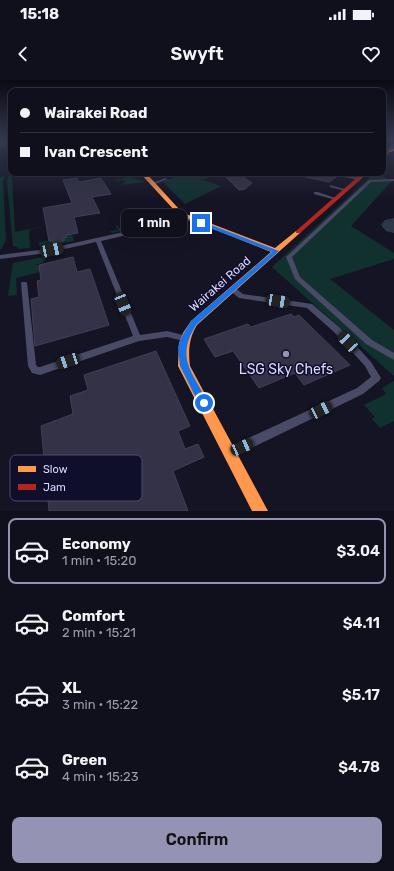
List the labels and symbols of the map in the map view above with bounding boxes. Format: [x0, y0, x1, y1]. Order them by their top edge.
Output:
callout: 1 min [121, 209, 187, 237]
route end [192, 214, 210, 232]
car [39, 242, 65, 258]
street label: Wairakei Road [186, 253, 254, 315]
car [113, 291, 133, 317]
car [265, 293, 291, 309]
car [335, 329, 361, 355]
marker: LSG Sky Chefs [281, 349, 291, 359]
car [55, 352, 81, 370]
place label: LSG Sky Chefs [239, 361, 333, 378]
route start [195, 394, 213, 412]
car [308, 399, 334, 421]
car [229, 437, 255, 457]
legend [10, 455, 142, 501]
text: Slow [43, 463, 68, 476]
text: Jam [43, 481, 66, 494]

